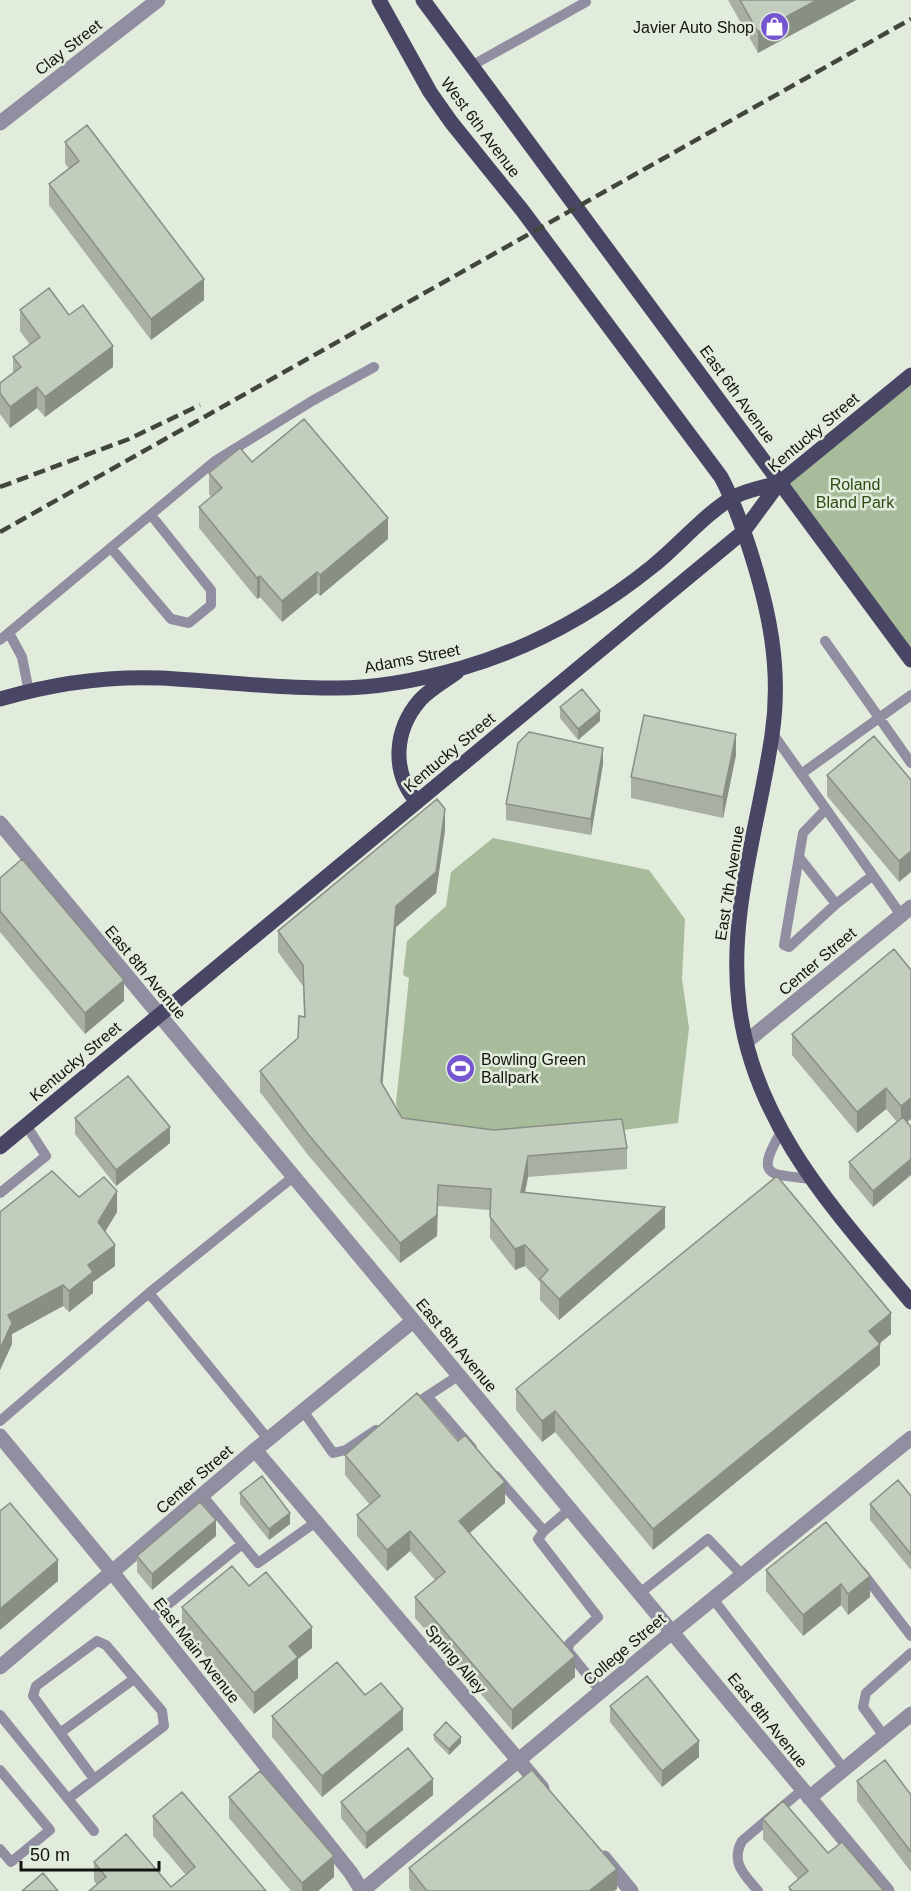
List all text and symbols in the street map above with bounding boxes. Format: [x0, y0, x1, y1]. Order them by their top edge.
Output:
shop icon: Javier Auto Shop [759, 11, 791, 43]
street label: Clay Street [32, 16, 105, 78]
place label: Javier Auto Shop [633, 19, 754, 36]
street label: West 6th Avenue [438, 74, 524, 181]
street label: East 6th Avenue [697, 342, 779, 446]
street label: Kentucky Street [765, 389, 862, 475]
park label: Roland Bland Park [816, 476, 895, 511]
street label: Adams Street [363, 641, 462, 676]
street label: Kentucky Street [401, 709, 498, 795]
street label: East 7th Avenue [712, 824, 747, 942]
street label: East 8th Avenue [102, 922, 190, 1022]
street label: Center Street [775, 924, 860, 998]
street label: Kentucky Street [27, 1018, 124, 1104]
place label: Bowling Green Ballpark [481, 1051, 586, 1086]
sports icon: Bowling Green Ballpark [444, 1052, 476, 1084]
street label: East 8th Avenue [413, 1295, 501, 1395]
street label: Center Street [153, 1441, 236, 1517]
street label: East Main Avenue [150, 1594, 243, 1706]
street label: College Street [580, 1610, 669, 1688]
street label: Spring Alley [422, 1621, 489, 1697]
street label: East 8th Avenue [724, 1670, 811, 1771]
scale bar [21, 1834, 159, 1872]
text: 50 m [30, 1845, 70, 1865]

